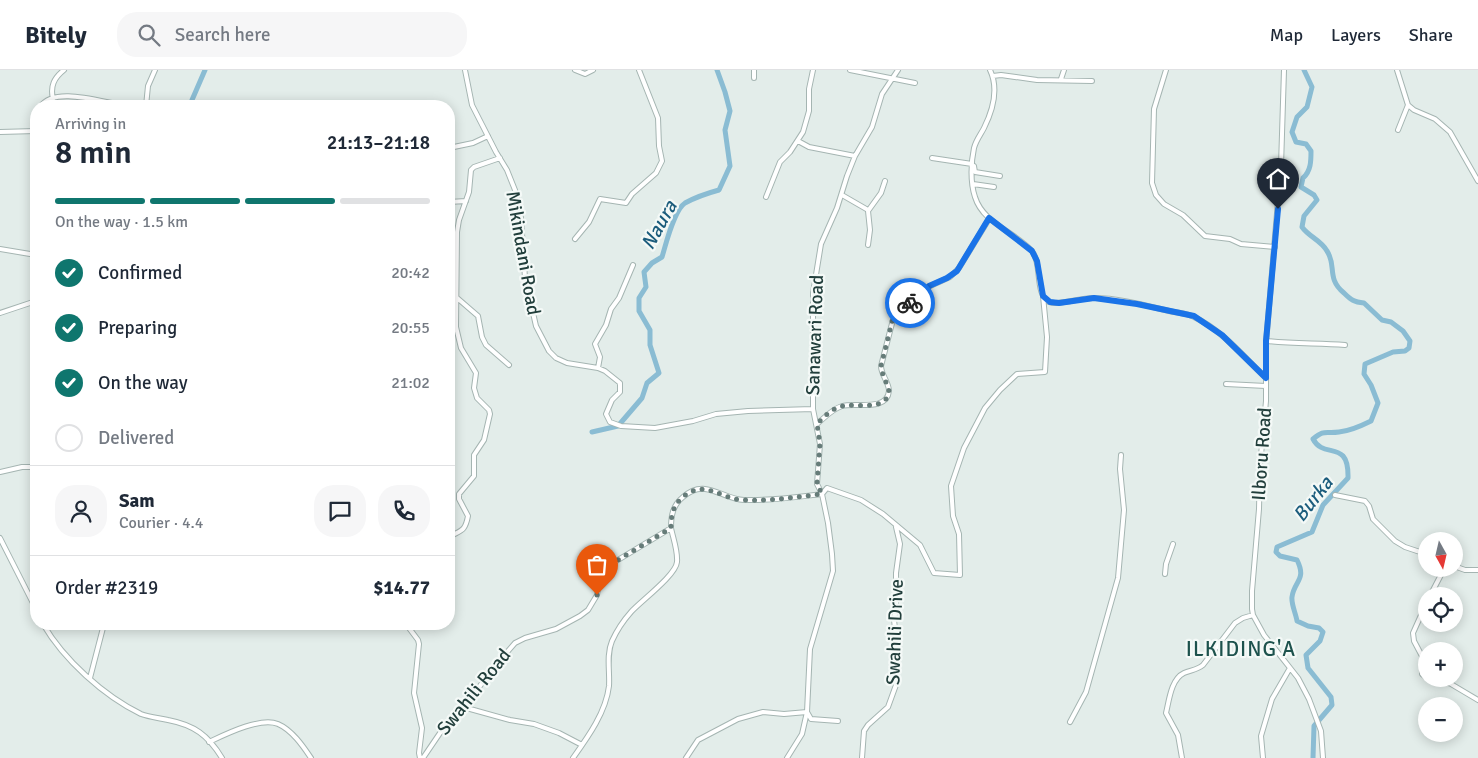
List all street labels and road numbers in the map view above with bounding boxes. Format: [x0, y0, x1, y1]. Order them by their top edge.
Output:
street label: Mikindani Road [500, 189, 546, 317]
street label: Sanawari Road [801, 274, 829, 396]
street label: Ilboru Road [1247, 407, 1277, 501]
street label: Swahili Drive [881, 579, 909, 685]
street label: Swahili Road [432, 644, 516, 740]

